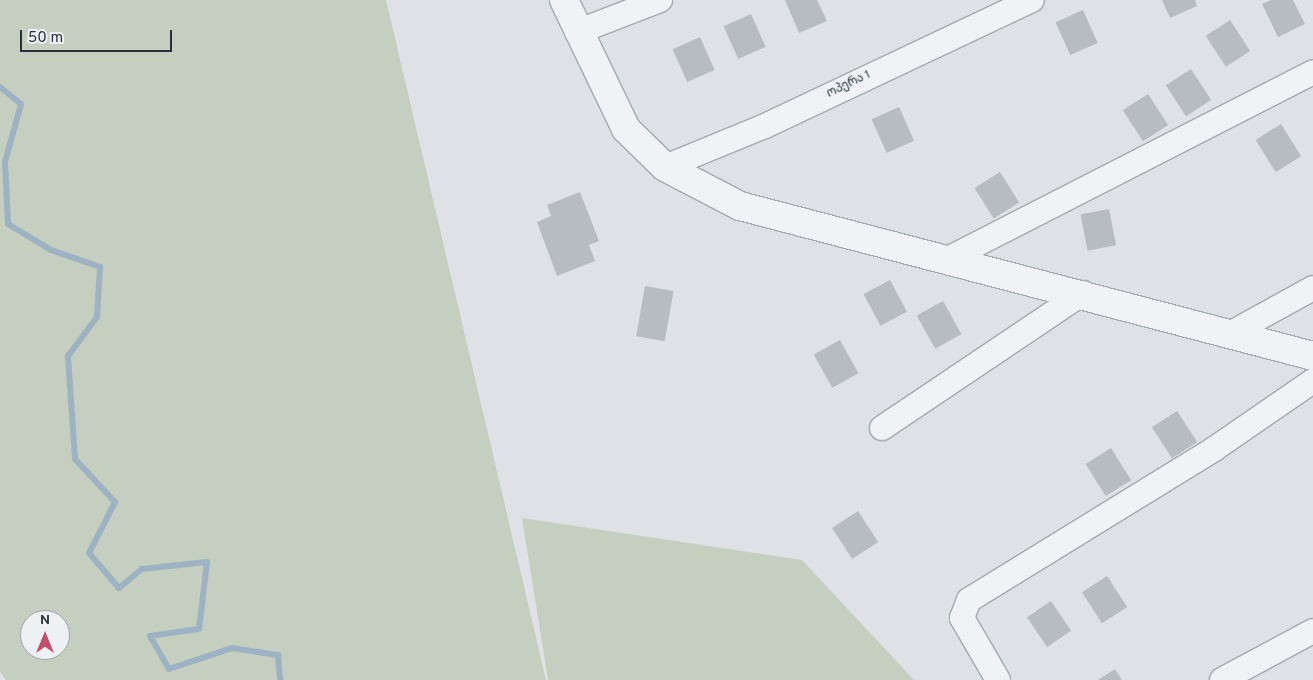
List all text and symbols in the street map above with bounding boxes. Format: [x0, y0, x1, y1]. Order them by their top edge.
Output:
scale bar [22, 20, 175, 52]
text: 50 m [28, 29, 63, 48]
street label: ოპერა 1 [825, 68, 873, 102]
north arrow [20, 610, 70, 660]
text: N [40, 612, 50, 629]

